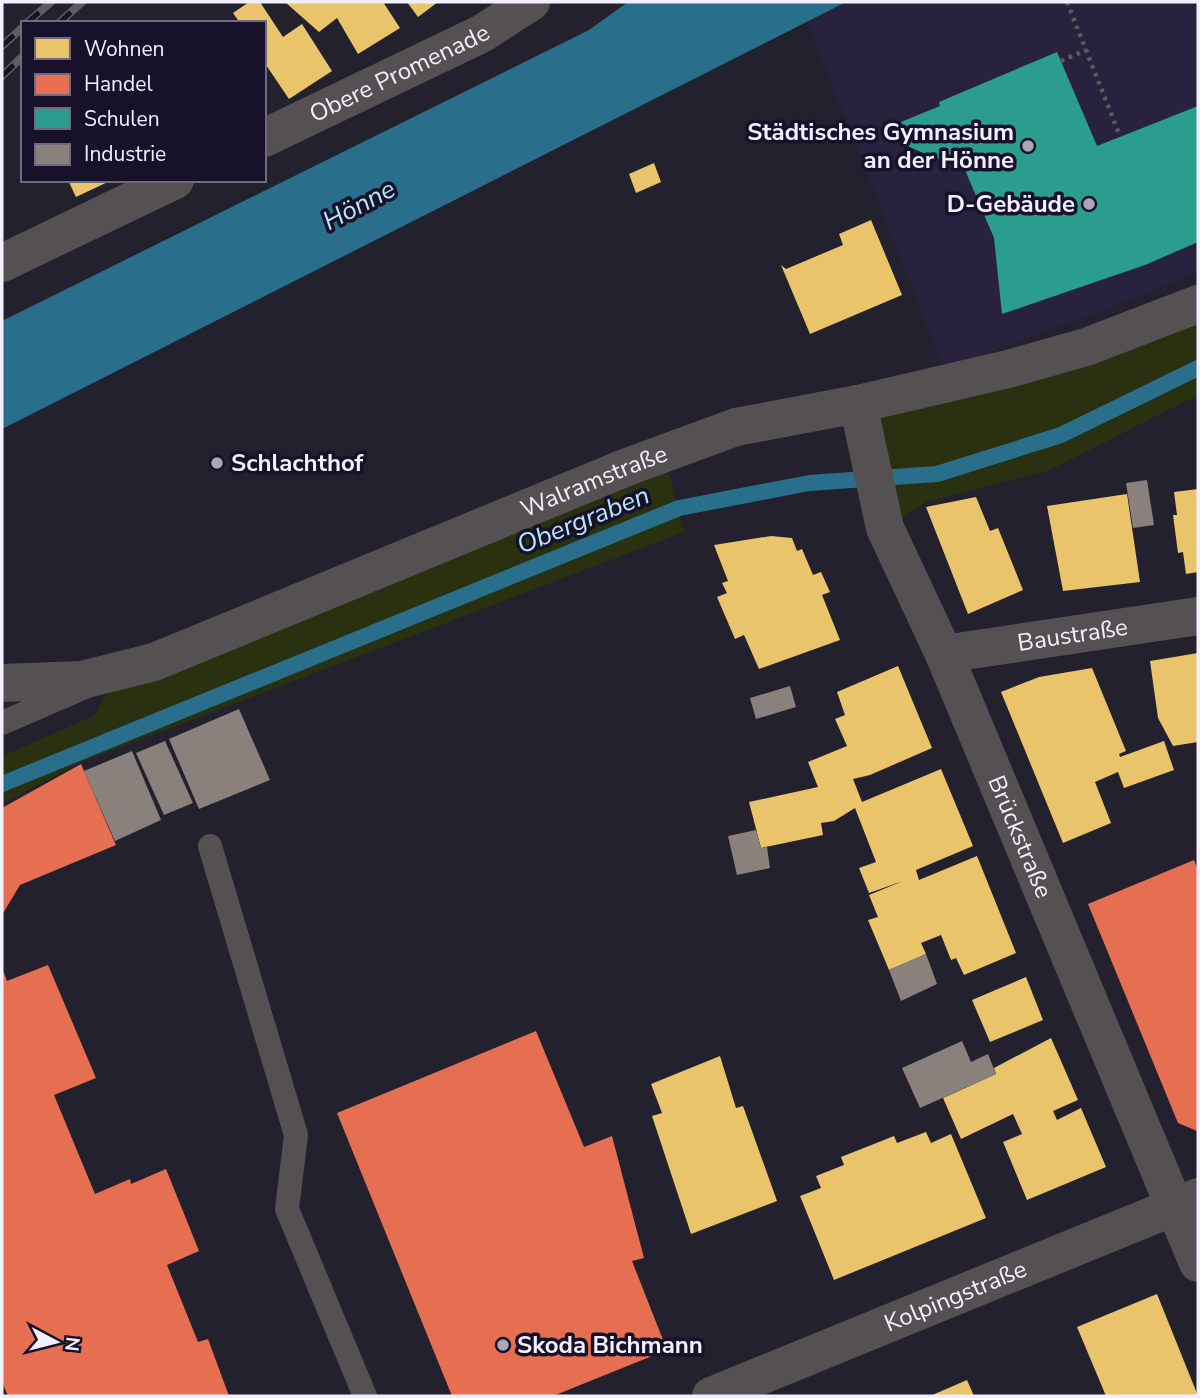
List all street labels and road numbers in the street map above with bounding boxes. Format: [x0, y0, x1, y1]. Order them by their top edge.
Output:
street label: Obere Promenade [304, 17, 496, 130]
street label: Walramstraße [516, 438, 672, 525]
street label: Baustraße [1015, 611, 1130, 659]
street label: Brückstraße [980, 771, 1060, 903]
street label: Kolpingstraße [879, 1253, 1031, 1340]

